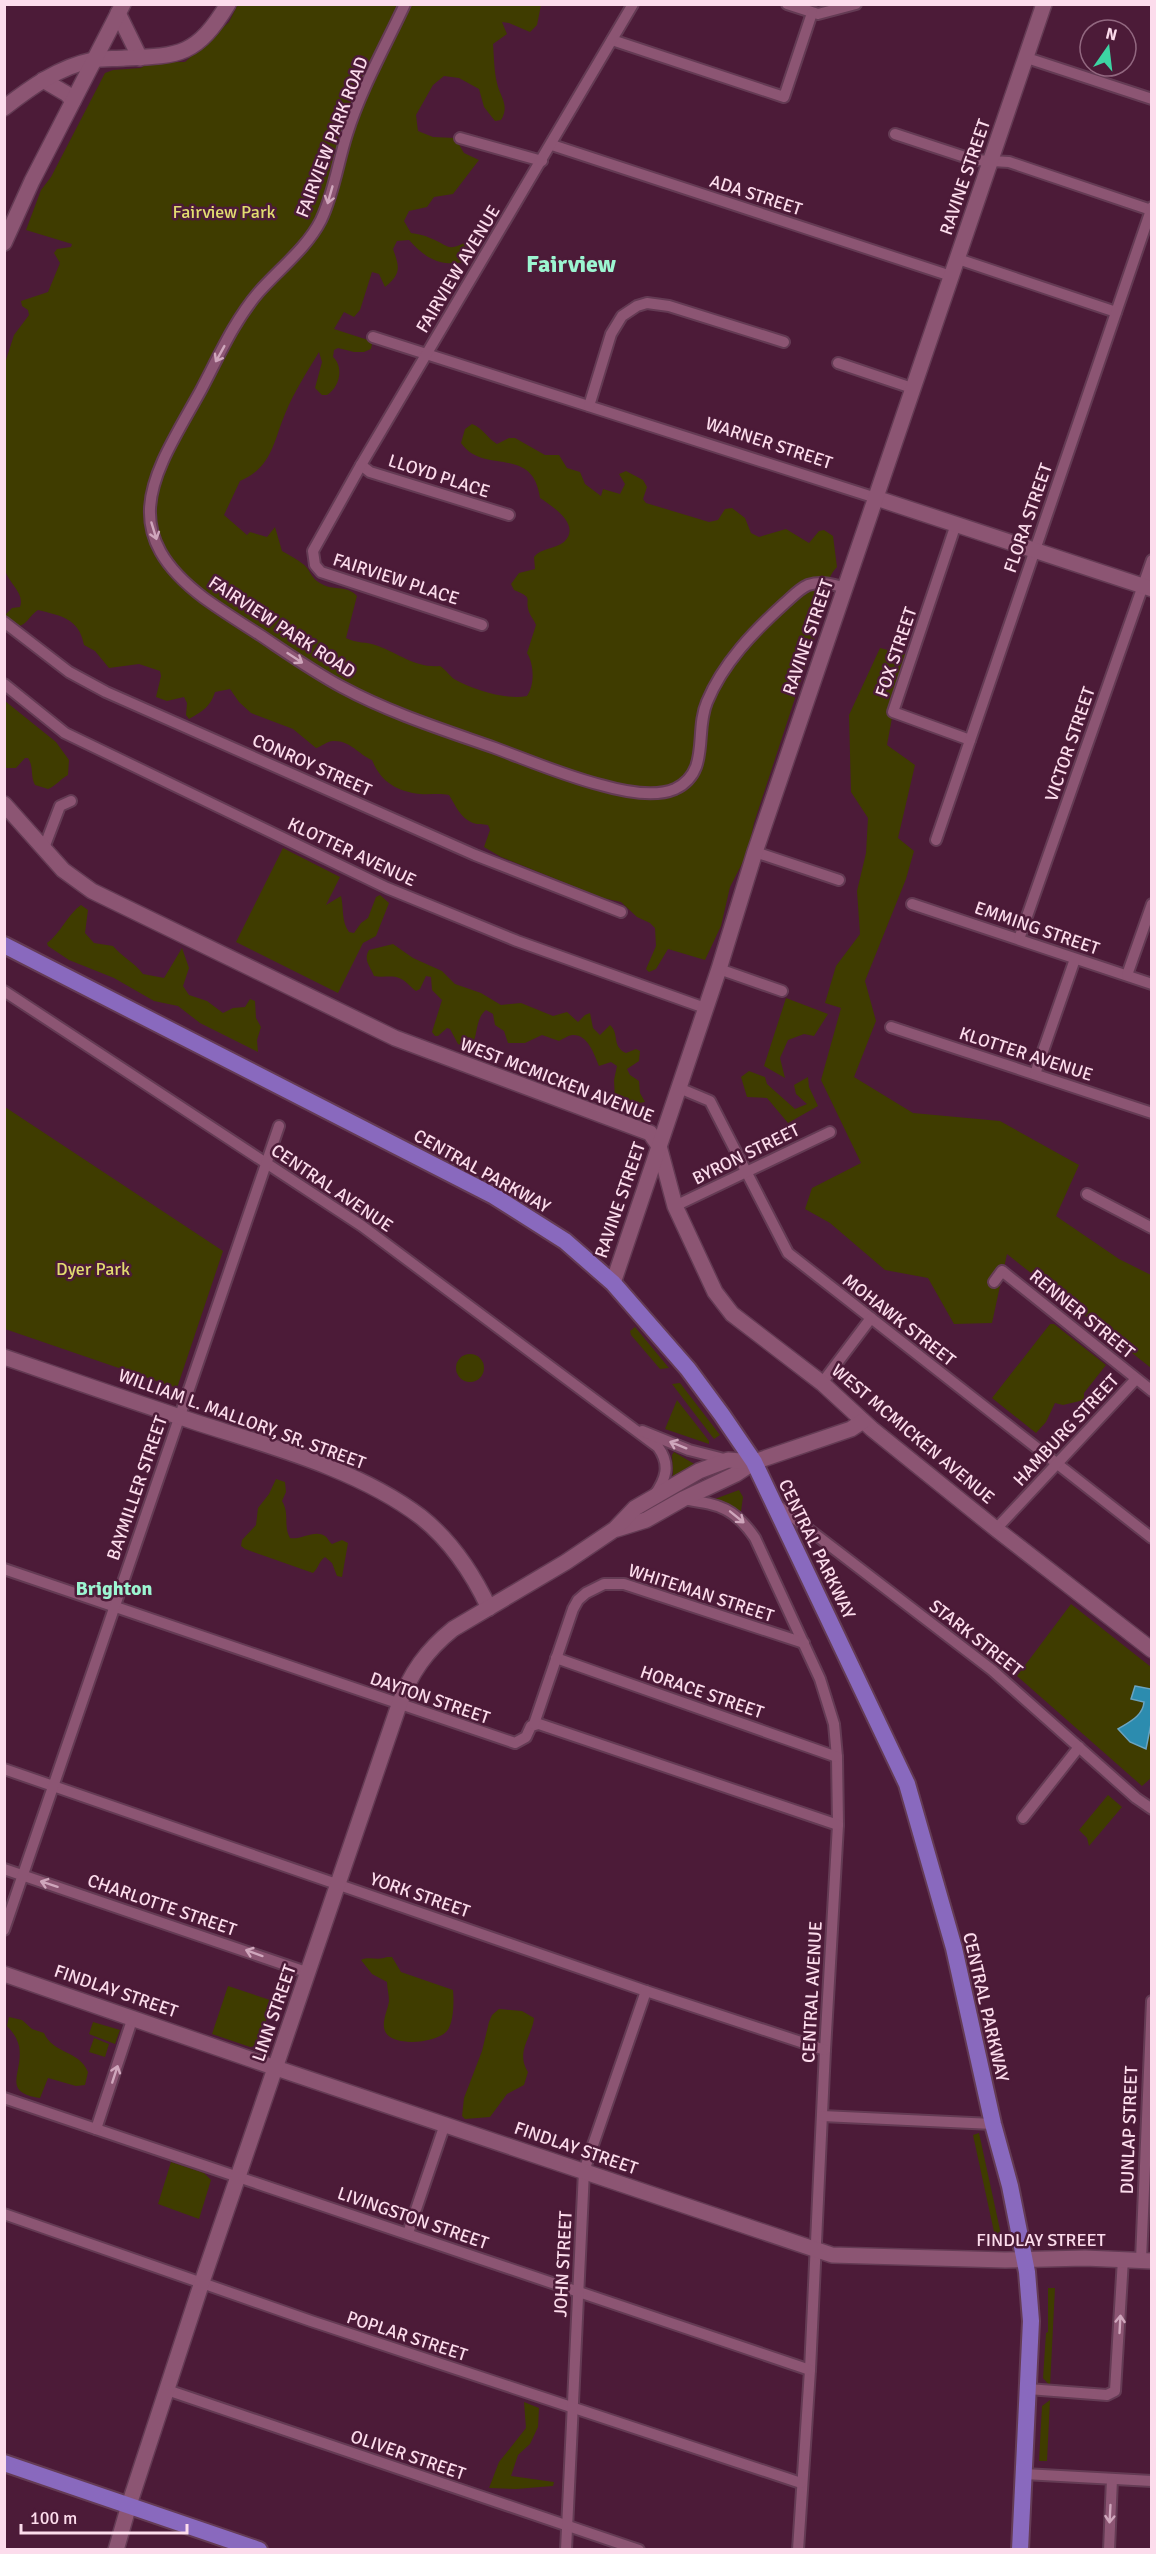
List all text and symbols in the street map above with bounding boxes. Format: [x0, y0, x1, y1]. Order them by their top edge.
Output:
north arrow [1078, 18, 1138, 78]
text: N [1104, 23, 1119, 45]
street label: FAIRVIEW PARK ROAD [291, 53, 373, 221]
street label: RAVINE STREET [935, 116, 995, 238]
street label: ADA STREET [707, 170, 805, 220]
one-way arrow [324, 185, 335, 204]
park label: Fairview Park [172, 201, 276, 223]
street label: FAIRVIEW AVENUE [411, 201, 505, 337]
district label: Fairview [526, 249, 617, 279]
one-way arrow [214, 344, 225, 362]
street label: WARNER STREET [703, 412, 835, 474]
street label: LLOYD PLACE [385, 449, 493, 503]
street label: FLORA STREET [999, 460, 1057, 576]
one-way arrow [149, 521, 160, 540]
street label: FAIRVIEW PLACE [330, 548, 462, 610]
street label: FAIRVIEW PARK ROAD [204, 571, 360, 683]
street label: RAVINE STREET [778, 576, 838, 698]
street label: FOX STREET [870, 604, 922, 700]
one-way arrow [286, 652, 303, 664]
street label: VICTOR STREET [1040, 684, 1100, 804]
street label: CONROY STREET [249, 729, 375, 801]
street label: KLOTTER AVENUE [284, 813, 420, 891]
street label: EMMING STREET [972, 896, 1103, 960]
street label: KLOTTER AVENUE [956, 1022, 1096, 1086]
street label: WEST MCMICKEN AVENUE [457, 1033, 657, 1127]
street label: BYRON STREET [689, 1119, 803, 1189]
street label: CENTRAL PARKWAY [410, 1124, 554, 1218]
street label: CENTRAL AVENUE [267, 1139, 397, 1237]
street label: RAVINE STREET [590, 1139, 650, 1261]
park label: Dyer Park [56, 1258, 130, 1280]
street label: RENNER STREET [1025, 1265, 1139, 1363]
street label: MOHAWK STREET [838, 1269, 960, 1371]
street label: WEST MCMICKEN AVENUE [827, 1359, 999, 1509]
street label: WILLIAM L. MALLORY, SR. STREET [115, 1364, 369, 1474]
street label: HAMBURG STREET [1008, 1369, 1124, 1491]
street label: BAYMILLER STREET [102, 1413, 172, 1563]
one-way arrow [669, 1439, 688, 1450]
street label: CENTRAL PARKWAY [774, 1476, 860, 1622]
one-way arrow [729, 1511, 745, 1524]
street label: WHITEMAN STREET [625, 1559, 777, 1627]
district label: Brighton [76, 1576, 152, 1601]
street label: STARK STREET [925, 1595, 1027, 1681]
street label: HORACE STREET [637, 1661, 767, 1723]
street label: DAYTON STREET [367, 1667, 493, 1729]
street label: YORK STREET [367, 1868, 473, 1922]
street label: CHARLOTTE STREET [85, 1869, 239, 1941]
one-way arrow [40, 1878, 59, 1889]
street label: CENTRAL AVENUE [797, 1920, 827, 2064]
street label: CENTRAL PARKWAY [958, 1930, 1014, 2084]
one-way arrow [245, 1947, 263, 1958]
street label: FINDLAY STREET [51, 1960, 181, 2022]
street label: LINN STREET [247, 1961, 301, 2064]
one-way arrow [110, 2065, 121, 2084]
street label: DUNLAP STREET [1116, 2065, 1142, 2195]
street label: FINDLAY STREET [511, 2117, 641, 2179]
street label: LIVINGSTON STREET [335, 2182, 492, 2254]
street label: JOHN STREET [549, 2210, 577, 2318]
street label: FINDLAY STREET [976, 2229, 1106, 2251]
street label: POPLAR STREET [344, 2306, 470, 2366]
one-way arrow [1114, 2315, 1125, 2335]
street label: OLIVER STREET [348, 2425, 468, 2485]
scale bar [21, 2497, 188, 2535]
one-way arrow [1105, 2504, 1116, 2524]
text: 100 m [30, 2507, 77, 2529]

